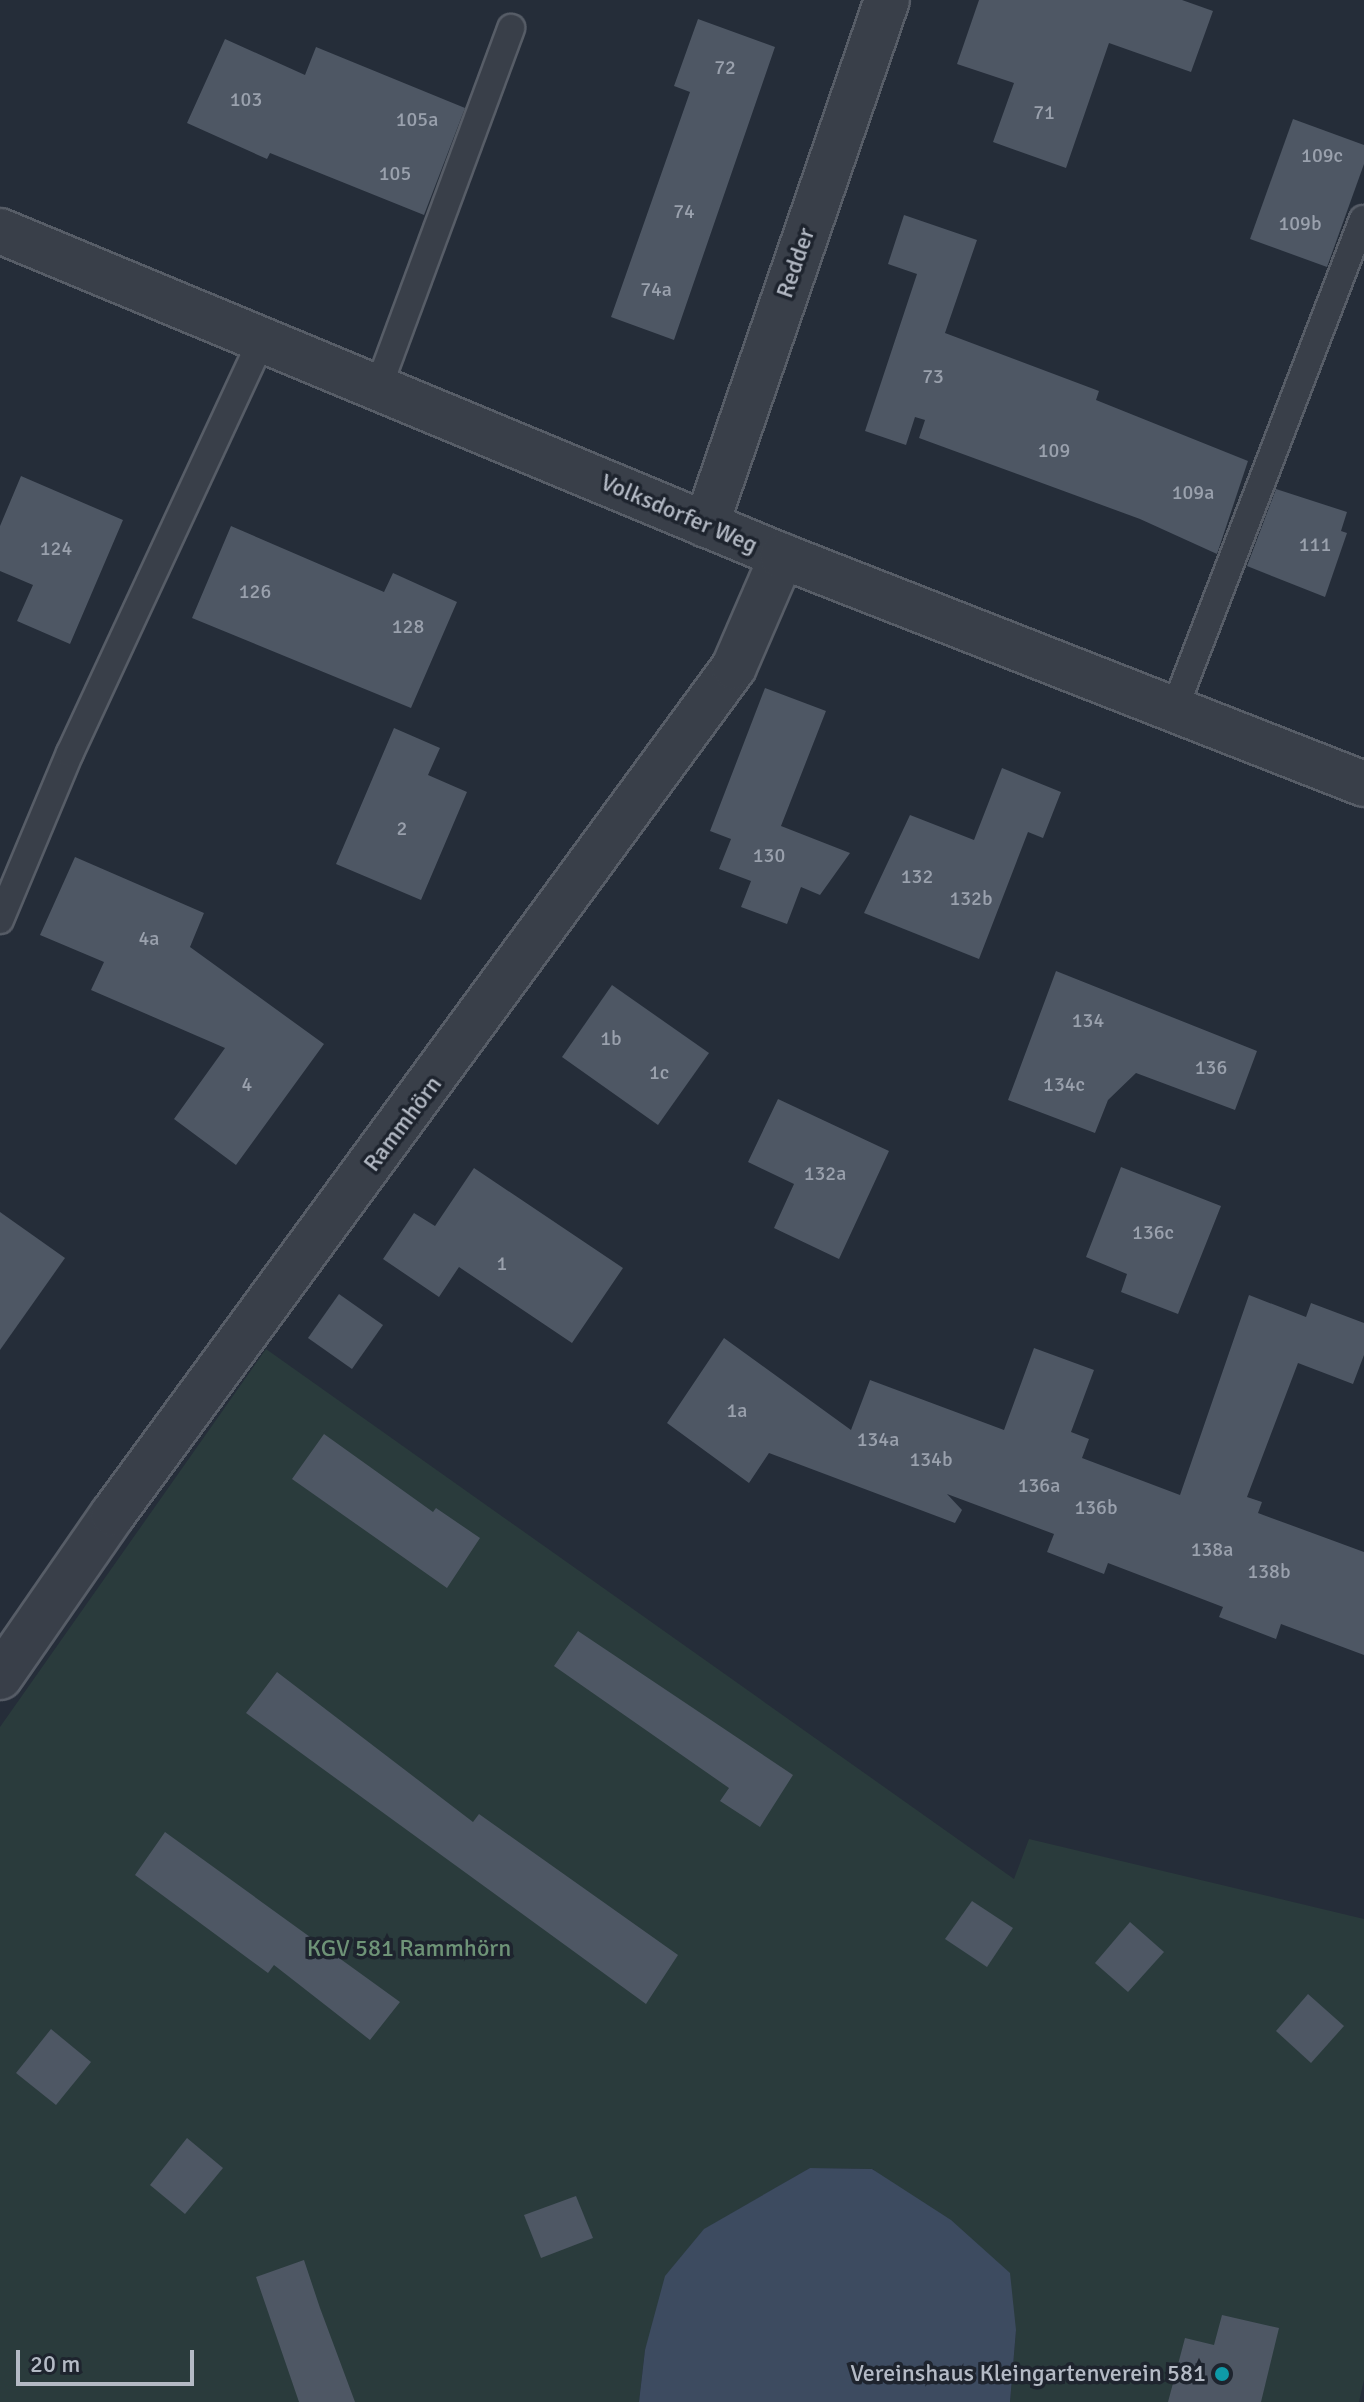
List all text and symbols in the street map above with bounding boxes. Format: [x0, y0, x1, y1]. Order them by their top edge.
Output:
house number: 72 [714, 55, 736, 79]
house number: 103 [230, 87, 262, 111]
house number: 71 [1033, 100, 1055, 124]
house number: 105a [396, 107, 438, 131]
house number: 109c [1301, 143, 1343, 167]
house number: 105 [379, 161, 411, 185]
house number: 74 [673, 199, 695, 223]
house number: 109b [1279, 211, 1321, 235]
street label: Redder [771, 224, 821, 302]
house number: 74a [640, 277, 672, 301]
house number: 73 [922, 364, 944, 388]
house number: 109 [1038, 438, 1070, 462]
street label: Volksdorfer Weg [596, 468, 762, 560]
house number: 109a [1172, 480, 1214, 504]
house number: 111 [1299, 532, 1331, 556]
house number: 124 [40, 536, 72, 560]
house number: 126 [239, 579, 271, 603]
house number: 128 [392, 614, 424, 638]
house number: 2 [397, 816, 407, 840]
house number: 130 [753, 843, 785, 867]
house number: 132 [901, 864, 933, 888]
house number: 132b [950, 886, 992, 910]
house number: 4a [139, 926, 159, 950]
house number: 134 [1072, 1008, 1104, 1032]
house number: 1b [600, 1026, 622, 1050]
house number: 136 [1195, 1055, 1227, 1079]
house number: 1c [649, 1060, 669, 1084]
street label: Rammhörn [358, 1071, 448, 1177]
house number: 4 [242, 1072, 252, 1096]
house number: 134c [1043, 1072, 1085, 1096]
house number: 132a [804, 1161, 846, 1185]
house number: 136c [1132, 1220, 1174, 1244]
house number: 1 [497, 1251, 507, 1275]
house number: 1a [727, 1398, 747, 1422]
house number: 134a [857, 1427, 899, 1451]
house number: 134b [910, 1447, 952, 1471]
house number: 136a [1018, 1473, 1060, 1497]
house number: 136b [1075, 1495, 1117, 1519]
house number: 138a [1191, 1537, 1233, 1561]
house number: 138b [1248, 1559, 1290, 1583]
park label: KGV 581 Rammhörn [307, 1935, 511, 1963]
scale bar [20, 2334, 198, 2384]
text: 20 m [30, 2349, 80, 2379]
place label: Vereinshaus Kleingartenverein 581 [850, 2360, 1206, 2388]
marker: Vereinshaus Kleingartenverein 581 [1213, 2365, 1231, 2383]

